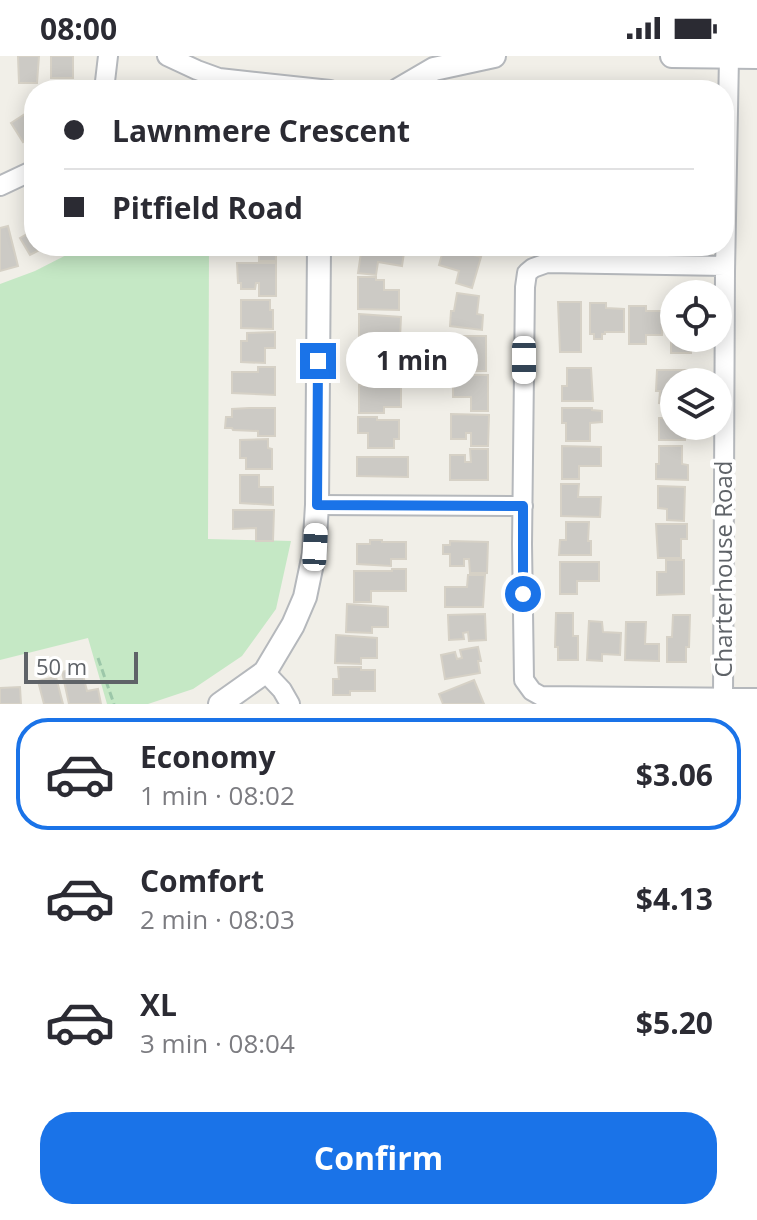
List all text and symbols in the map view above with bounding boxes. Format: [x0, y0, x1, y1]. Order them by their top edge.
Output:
text: 08:00 [40, 8, 117, 49]
text: Lawnmere Crescent [112, 110, 410, 151]
text: Pitfield Road [112, 187, 303, 228]
map controls [660, 280, 732, 440]
button: locate [660, 280, 732, 352]
callout: 1 min [346, 333, 478, 389]
car [512, 336, 536, 384]
text: 1 min [376, 342, 448, 378]
route end [300, 343, 336, 379]
button: layers [660, 368, 732, 440]
street label: Charterhouse Road [706, 460, 739, 678]
car [302, 522, 328, 572]
route start [505, 576, 541, 612]
scale bar [24, 648, 138, 684]
text: 50 m [36, 651, 87, 681]
text: Economy [140, 736, 276, 777]
icon: car [44, 738, 116, 810]
text: $3.06 [636, 754, 713, 795]
text: 1 min · 08:02 [140, 777, 295, 813]
text: Comfort [140, 860, 264, 901]
icon: car [44, 862, 116, 934]
text: $4.13 [636, 878, 713, 919]
text: 2 min · 08:03 [140, 901, 295, 937]
text: XL [140, 984, 177, 1025]
icon: car [44, 986, 116, 1058]
text: $5.20 [636, 1002, 713, 1043]
text: 3 min · 08:04 [140, 1025, 295, 1061]
button: Confirm [40, 1112, 717, 1204]

